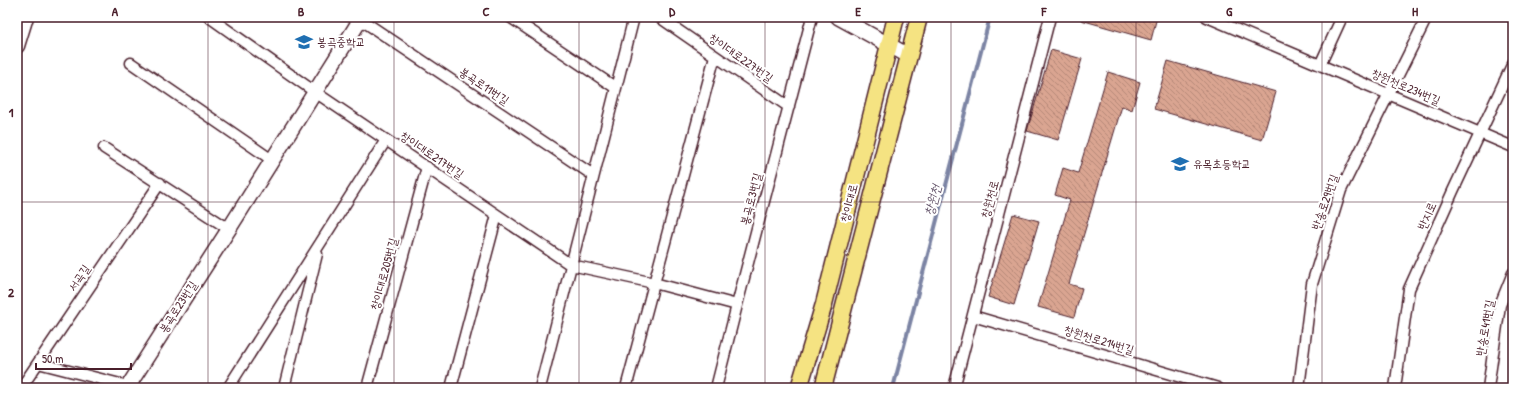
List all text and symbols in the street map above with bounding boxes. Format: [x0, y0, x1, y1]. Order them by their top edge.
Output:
text: A [112, 2, 119, 20]
text: B [298, 2, 305, 20]
text: C [482, 2, 490, 20]
text: D [669, 2, 676, 20]
text: E [855, 2, 861, 20]
text: F [1041, 2, 1048, 20]
text: G [1226, 2, 1233, 20]
text: H [1412, 2, 1418, 20]
street label: 창이대로227번길 [706, 29, 777, 86]
school or university icon: 봉곡중학교 [294, 32, 314, 52]
place label: 봉곡중학교 [317, 33, 365, 50]
street label: 봉곡로11번길 [456, 63, 513, 109]
street label: 창원천로234번길 [1369, 64, 1444, 109]
text: 1 [9, 103, 14, 121]
street label: 창이대로217번길 [397, 127, 468, 182]
school or university icon: 유목초등학교 [1170, 154, 1190, 174]
place label: 유목초등학교 [1193, 155, 1251, 172]
street label: 봉곡로3번길 [735, 170, 766, 227]
street label: 반송로29번길 [1307, 171, 1342, 232]
street label: 창원천로 [976, 178, 1003, 220]
water label: 창원천 [919, 181, 945, 217]
street label: 창이대로 [836, 182, 861, 224]
street label: 반지로 [1413, 199, 1440, 232]
street label: 창이대로205번길 [366, 236, 401, 312]
street label: 서곡길 [63, 261, 94, 294]
street label: 봉곡로23번길 [154, 277, 201, 336]
text: 2 [8, 283, 15, 301]
street label: 반송로41번길 [1471, 298, 1498, 358]
street label: 창원천로214번길 [1062, 321, 1137, 358]
scale bar [36, 345, 131, 371]
text: 50 m [42, 350, 63, 367]

